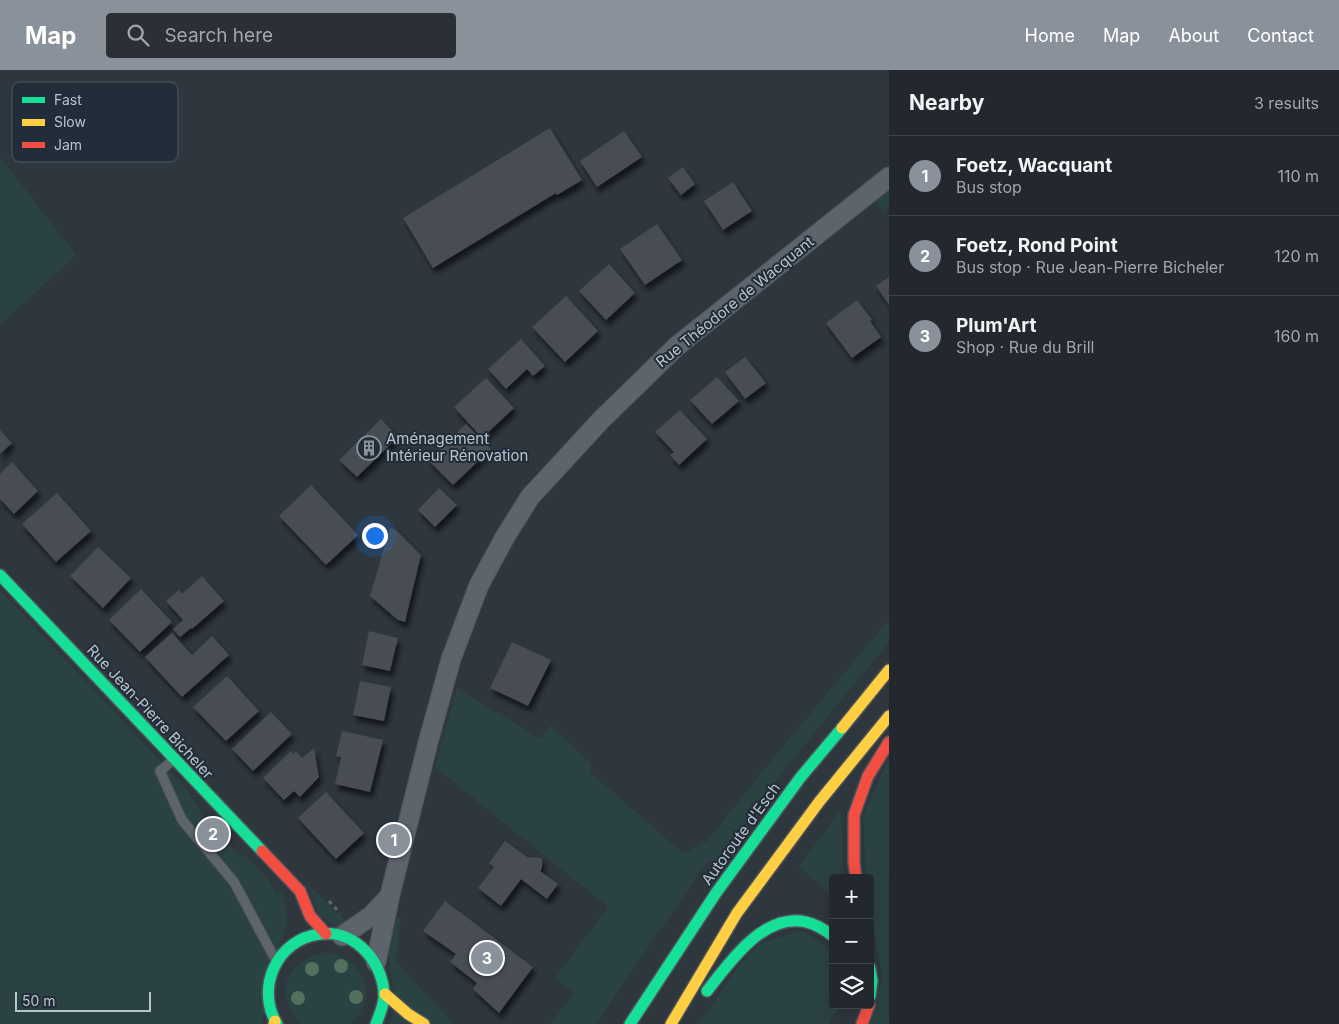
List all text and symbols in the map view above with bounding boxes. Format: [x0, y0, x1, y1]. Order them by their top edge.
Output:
search box [106, 13, 456, 58]
text: Map [25, 21, 76, 50]
icon: search [124, 21, 152, 49]
text: Search here [164, 24, 273, 47]
text: Home [1025, 25, 1075, 46]
text: Map [1103, 25, 1140, 46]
text: About [1168, 25, 1219, 46]
text: Contact [1247, 25, 1314, 46]
legend [12, 82, 178, 162]
text: Nearby [909, 90, 984, 115]
text: Fast [54, 91, 82, 108]
text: 3 results [1254, 93, 1319, 113]
text: Slow [54, 113, 86, 130]
text: Jam [54, 136, 82, 153]
text: Foetz, Wacquant [956, 154, 1112, 177]
text: 1 [922, 166, 928, 186]
text: 110 m [1277, 166, 1319, 186]
text: Bus stop [956, 177, 1022, 197]
street label: Rue Théodore de Wacquant [652, 232, 818, 371]
text: Foetz, Rond Point [956, 234, 1118, 257]
text: 2 [920, 246, 930, 266]
text: 120 m [1274, 246, 1319, 266]
text: Bus stop · Rue Jean-Pierre Bicheler [956, 257, 1224, 277]
text: Plum'Art [956, 314, 1036, 337]
text: 3 [920, 326, 930, 346]
text: 160 m [1274, 326, 1319, 346]
text: Shop · Rue du Brill [956, 337, 1094, 357]
place label: Aménagement Intérieur Rénovation [386, 429, 528, 465]
building icon: Aménagement Intérieur Rénovation [356, 435, 382, 461]
your location [362, 523, 388, 549]
street label: Rue Jean-Pierre Bicheler [83, 640, 218, 783]
street label: Autoroute d'Esch [697, 779, 784, 889]
pin: 2 [197, 815, 229, 853]
pin: 1 [378, 821, 410, 859]
map controls [829, 874, 874, 1009]
button: + [829, 874, 874, 919]
button: − [829, 919, 874, 964]
pin: 3 [471, 939, 503, 977]
button: layers [829, 964, 874, 1009]
scale bar [15, 989, 151, 1012]
text: 50 m [22, 992, 56, 1009]

